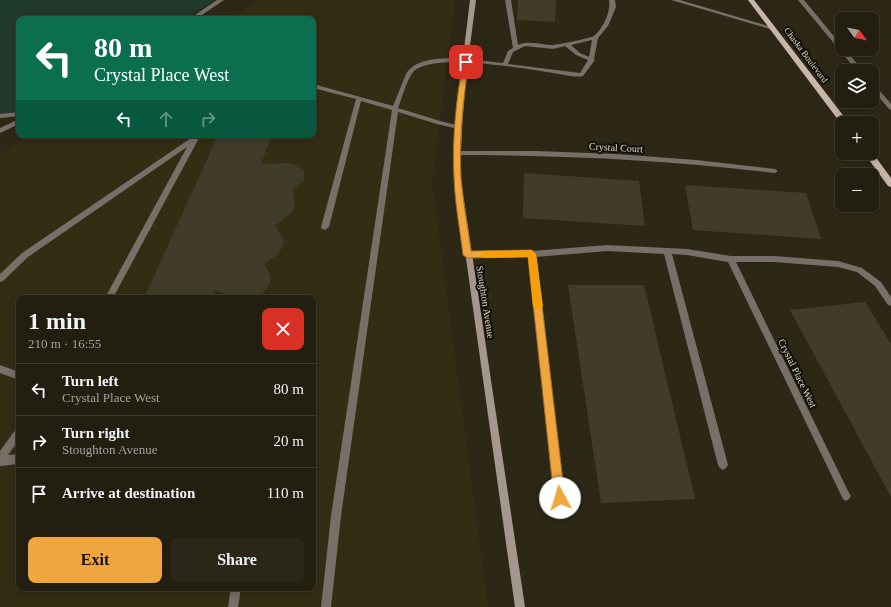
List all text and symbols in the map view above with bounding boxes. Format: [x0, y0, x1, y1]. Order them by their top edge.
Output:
north arrow [835, 12, 879, 56]
map controls [835, 12, 879, 212]
street label: Chaska Boulevard [782, 26, 830, 85]
icon: left [28, 32, 80, 84]
text: 80 m [94, 32, 152, 63]
pin [449, 45, 483, 79]
icon: arrive [455, 51, 477, 73]
button: layers [835, 64, 879, 108]
text: Crystal Place West [94, 65, 229, 85]
icon: left [113, 108, 135, 130]
icon: ahead [155, 108, 177, 130]
icon: right [197, 108, 219, 130]
button: + [835, 116, 879, 160]
street label: Crystal Court [589, 141, 644, 154]
button: − [835, 168, 879, 212]
street label: Stoughton Avenue [474, 265, 497, 340]
text: 1 min [28, 308, 86, 334]
button: close [262, 308, 304, 350]
text: 210 m · 16:55 [28, 336, 101, 351]
street label: Crystal Place West [776, 337, 819, 410]
text: Turn left [62, 373, 119, 389]
icon: left [28, 379, 50, 401]
text: 80 m [274, 381, 304, 397]
text: Crystal Place West [62, 390, 160, 405]
text: Turn right [62, 425, 129, 441]
icon: right [28, 431, 50, 453]
text: 20 m [274, 433, 304, 449]
text: Stoughton Avenue [62, 442, 157, 457]
position arrow [539, 477, 581, 519]
icon: arrive [28, 483, 50, 505]
text: Arrive at destination [62, 485, 195, 501]
text: 110 m [267, 485, 304, 501]
button: Exit [28, 537, 162, 583]
button: Share [170, 537, 304, 583]

